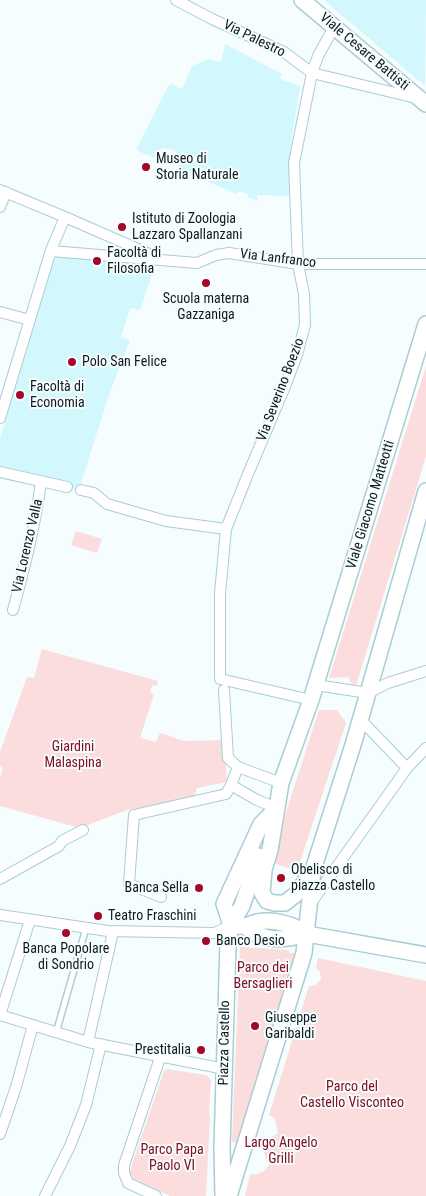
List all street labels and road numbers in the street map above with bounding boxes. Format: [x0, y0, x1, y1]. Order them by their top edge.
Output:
street label: Viale Cesare Battisti [316, 10, 412, 94]
street label: Via Palestro [220, 17, 288, 61]
street label: Via Lanfranco [239, 246, 317, 272]
street label: Via Severino Boezio [254, 336, 308, 444]
street label: Viale Giacomo Matteotti [343, 439, 399, 571]
street label: Via Lorenzo Valla [9, 497, 47, 595]
street label: Piazza Castello [216, 1000, 234, 1086]

